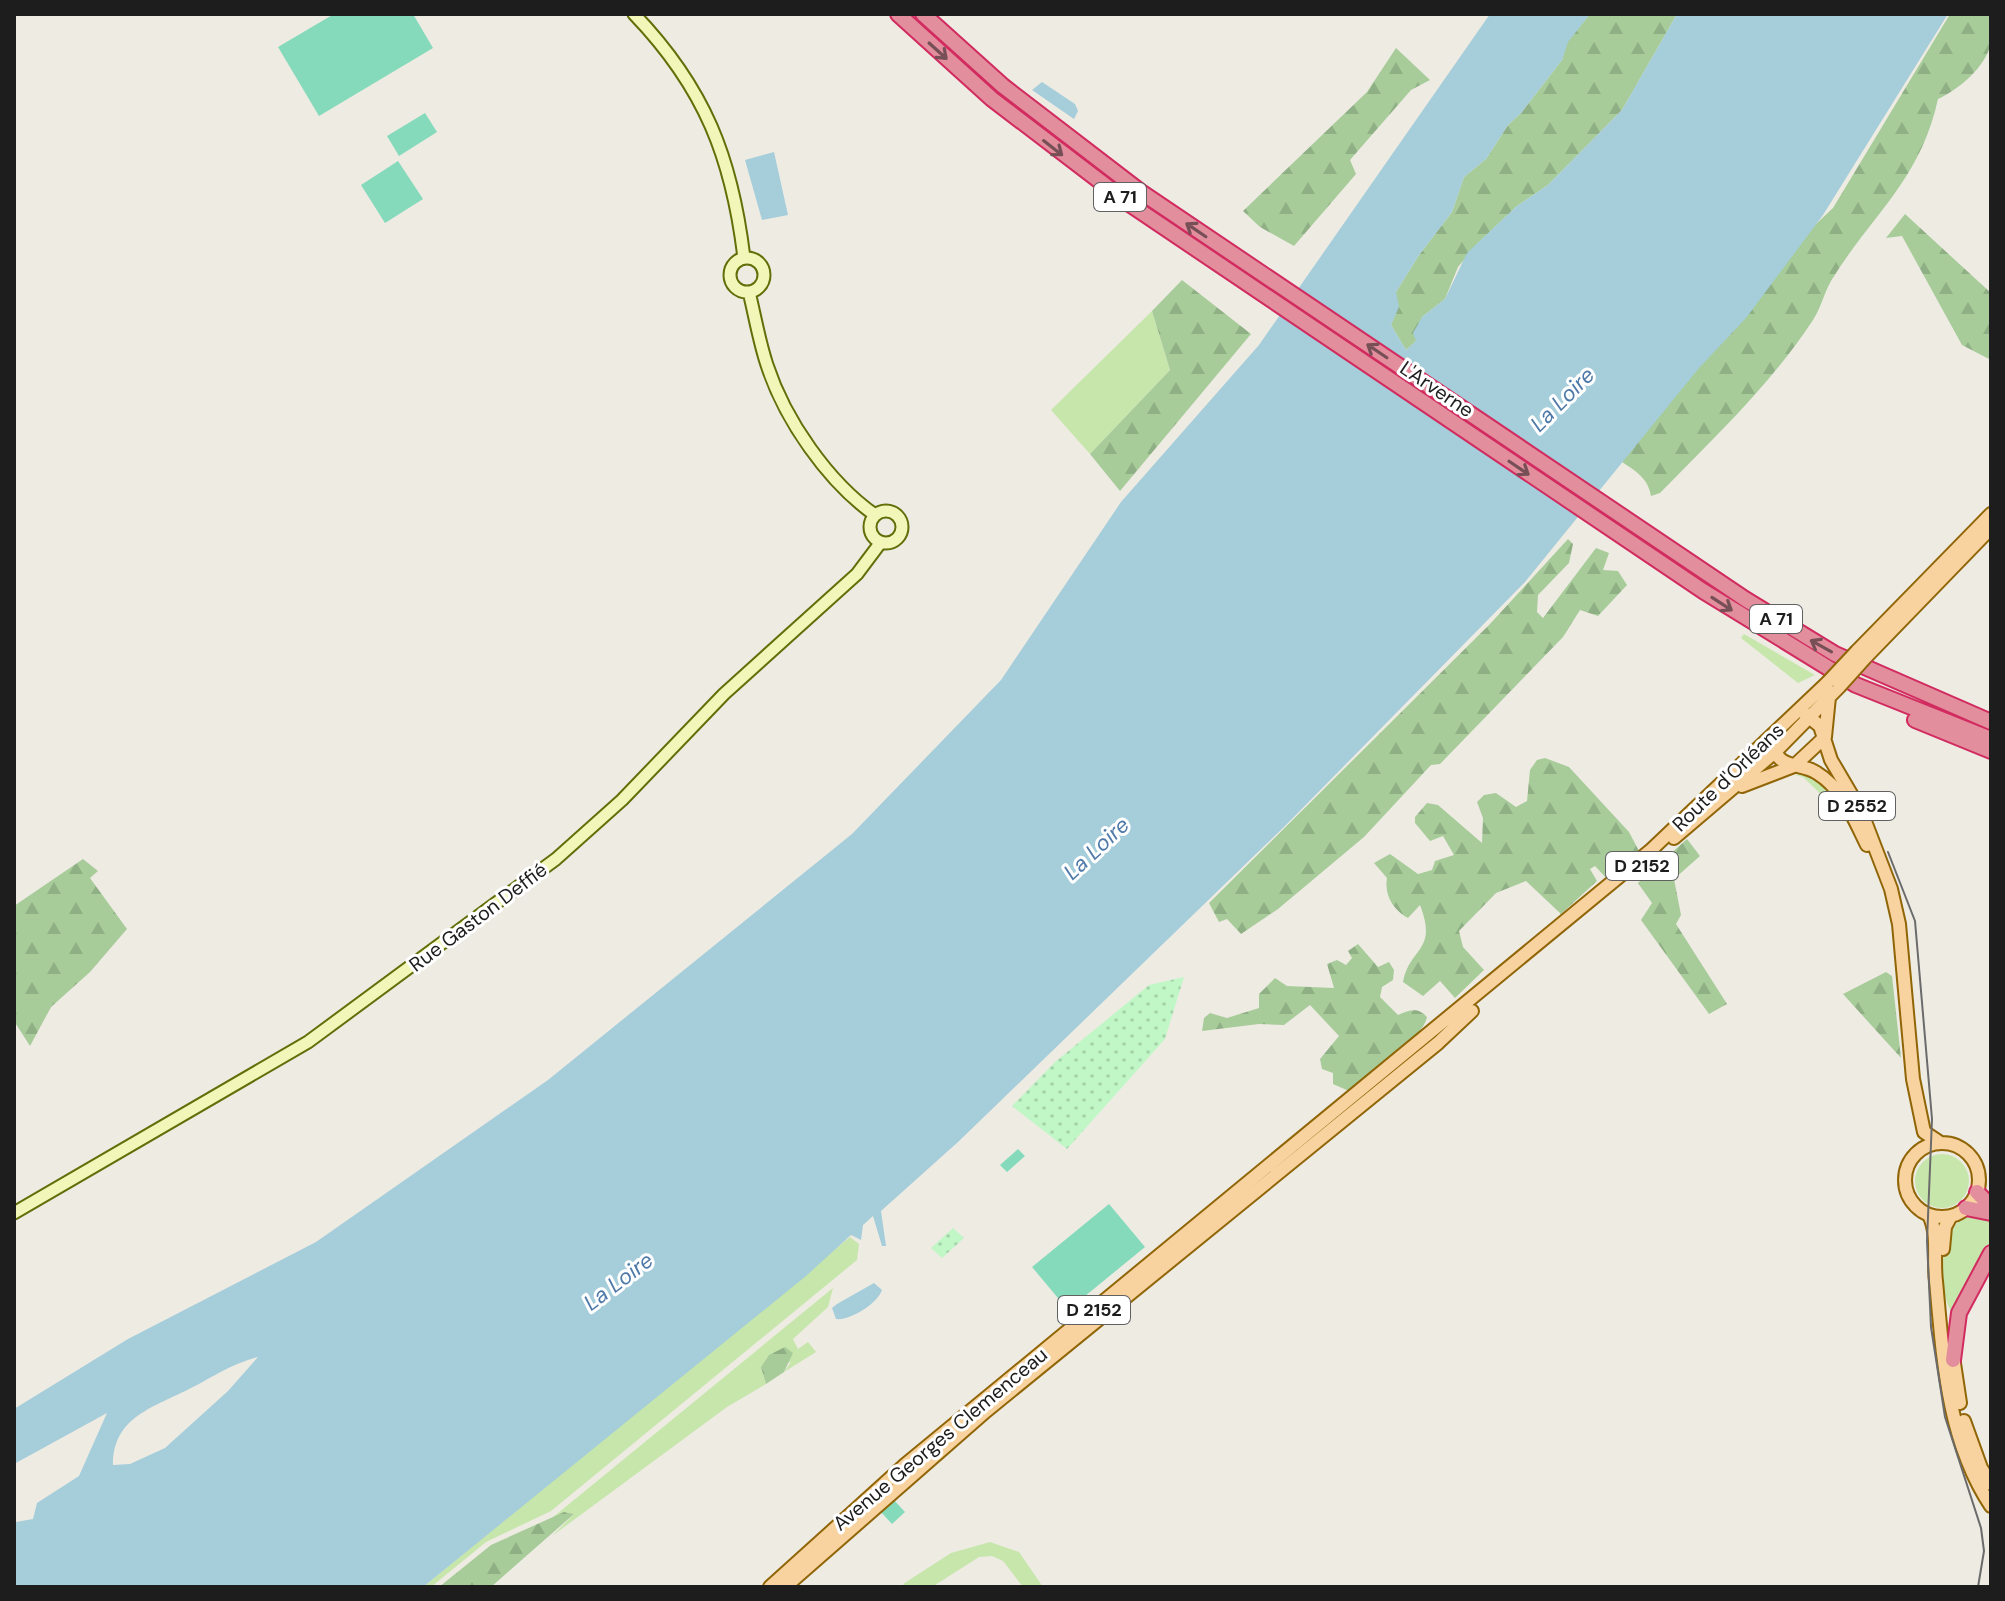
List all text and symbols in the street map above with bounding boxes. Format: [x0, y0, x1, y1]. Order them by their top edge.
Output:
one-way arrow [928, 42, 948, 60]
one-way arrow [1042, 139, 1064, 156]
road number: A 71 [1094, 183, 1146, 211]
one-way arrow [1186, 222, 1208, 238]
one-way arrow [1366, 342, 1388, 359]
street label: L'Arverne [1395, 355, 1479, 423]
water label: La Loire [1524, 361, 1601, 438]
one-way arrow [1507, 460, 1529, 476]
one-way arrow [1711, 596, 1733, 612]
road number: A 71 [1750, 605, 1802, 633]
one-way arrow [1810, 637, 1833, 653]
street label: Route d'Orléans [1667, 717, 1789, 837]
road number: D 2552 [1819, 792, 1895, 820]
water label: La Loire [1057, 810, 1135, 886]
road number: D 2152 [1606, 852, 1678, 880]
street label: Rue Gaston Deffié [404, 857, 552, 977]
water label: La Loire [578, 1246, 659, 1317]
road number: D 2152 [1058, 1296, 1130, 1324]
street label: Avenue Georges Clemenceau [827, 1342, 1053, 1536]

